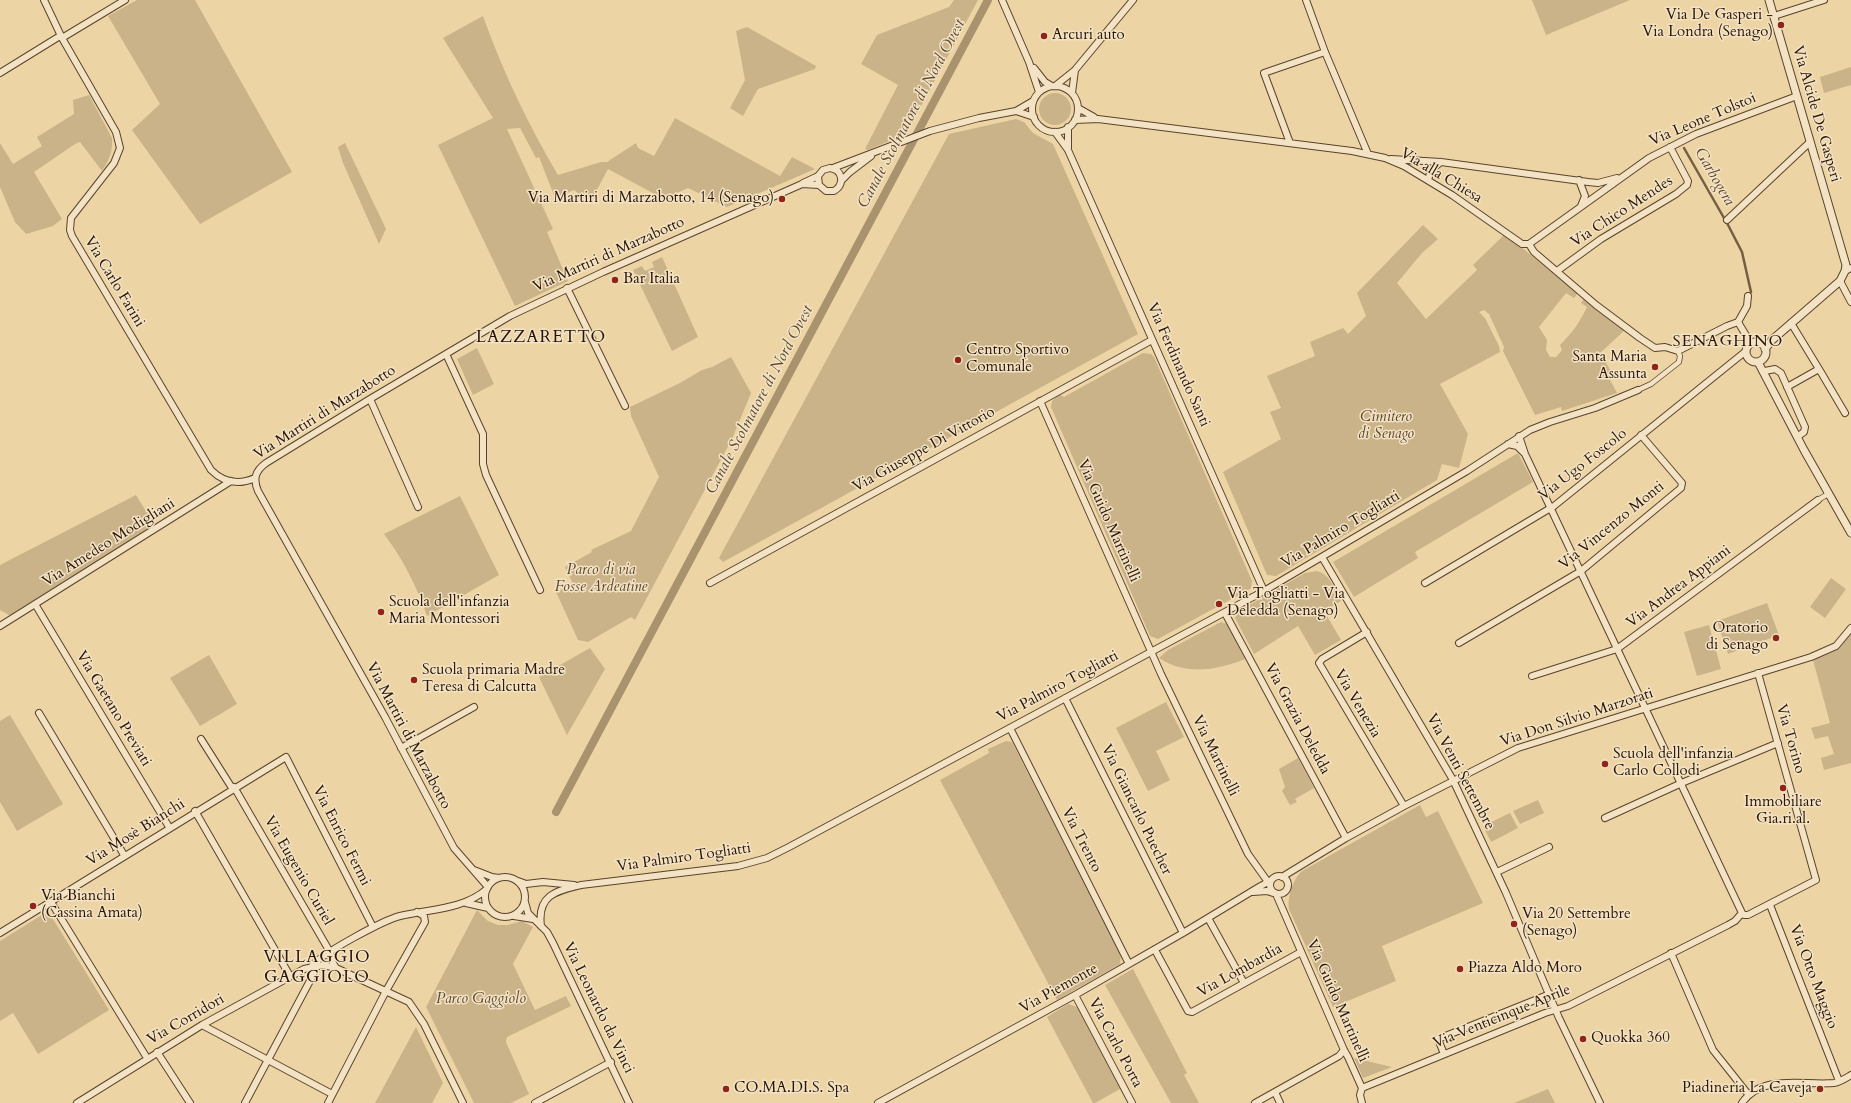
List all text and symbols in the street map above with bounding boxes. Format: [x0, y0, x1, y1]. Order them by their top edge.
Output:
place label: Via De Gasperi - Via Londra (Senago) [1642, 7, 1773, 42]
water label: Canale Scolmatore di Nord Ovest [854, 16, 970, 212]
marker: Via De Gasperi - Via Londra (Senago) [1776, 20, 1786, 30]
place label: Arcuri auto [1052, 27, 1124, 45]
marker: Arcuri auto [1039, 31, 1049, 41]
street label: Via Alcide De Gasperi [1788, 44, 1844, 184]
street label: Via Leone Tolstoi [1647, 89, 1759, 151]
street label: Via alla Chiesa [1397, 144, 1485, 208]
water label: Garbogera [1690, 144, 1738, 210]
street label: Via Chico Mendes [1568, 172, 1676, 252]
place label: Via Martiri di Marzabotto, 14 (Senago) [528, 190, 774, 208]
marker: Via Martiri di Marzabotto, 14 (Senago) [777, 194, 787, 204]
street label: Via Martiri di Marzabotto [531, 213, 687, 297]
street label: Via Carlo Farini [80, 233, 148, 331]
place label: Bar Italia [623, 271, 680, 289]
marker: Bar Italia [610, 275, 620, 285]
street label: Via Ferdinando Santi [1143, 300, 1213, 430]
water label: Canale Scolmatore di Nord Ovest [702, 302, 818, 498]
district label: LAZZARETTO [476, 328, 606, 348]
district label: SENAGHINO [1673, 332, 1783, 352]
place label: Centro Sportivo Comunale [966, 342, 1069, 377]
place label: Santa Maria Assunta [1572, 349, 1647, 384]
marker: Centro Sportivo Comunale [953, 355, 963, 365]
street label: Via Martiri di Marzabotto [251, 362, 399, 464]
marker: Santa Maria Assunta [1650, 362, 1660, 372]
street label: Via Giuseppe Di Vittorio [850, 403, 998, 497]
park label: Cimitero di Senago [1358, 409, 1414, 444]
street label: Via Ugo Foscolo [1535, 425, 1631, 505]
street label: Via Guido Martinelli [1073, 457, 1143, 585]
street label: Via Vincenzo Monti [1556, 478, 1668, 574]
street label: Via Palmiro Togliatti [1278, 487, 1404, 573]
street label: Via Amedeo Modigliani [39, 495, 179, 591]
street label: Via Andrea Appiani [1623, 542, 1735, 632]
park label: Parco di via Fosse Ardeatine [555, 562, 647, 597]
place label: Via Togliatti - Via Deledda (Senago) [1227, 586, 1345, 621]
place label: Scuola dell'infanzia Maria Montessori [389, 594, 510, 629]
marker: Via Togliatti - Via Deledda (Senago) [1214, 599, 1224, 609]
marker: Scuola dell'infanzia Maria Montessori [376, 607, 386, 617]
place label: Oratorio di Senago [1706, 620, 1768, 655]
marker: Oratorio di Senago [1771, 633, 1781, 643]
street label: Via Palmiro Togliatti [994, 647, 1122, 727]
street label: Via Gaetano Previati [71, 648, 155, 770]
street label: Via Martiri di Marzabotto [362, 659, 454, 813]
street label: Via Grazia Deledda [1260, 660, 1334, 778]
place label: Scuola primaria Madre Teresa di Calcutta [422, 662, 565, 697]
street label: Via Venezia [1330, 667, 1384, 741]
marker: Scuola primaria Madre Teresa di Calcutta [409, 675, 419, 685]
street label: Via Don Silvio Marzorati [1498, 685, 1656, 751]
street label: Via Torino [1772, 702, 1808, 776]
street label: Via Venti Settembre [1422, 711, 1498, 833]
street label: Via Martinelli [1188, 713, 1242, 799]
street label: Via Giancarlo Puecher [1097, 742, 1175, 878]
place label: Scuola dell'infanzia Carlo Collodi [1613, 746, 1734, 781]
marker: Scuola dell'infanzia Carlo Collodi [1600, 759, 1610, 769]
street label: Via Enrico Fermi [308, 783, 374, 889]
marker: Immobiliare Gia.ri.al. [1778, 783, 1788, 793]
place label: Immobiliare Gia.ri.al. [1744, 794, 1822, 829]
street label: Via Mosè Bianchi [84, 796, 188, 870]
street label: Via Trento [1057, 805, 1105, 875]
street label: Via Eugenio Curiel [259, 813, 337, 929]
street label: Via Palmiro Togliatti [616, 840, 752, 876]
place label: Via Bianchi (Cassina Amata) [41, 888, 143, 923]
marker: Via Bianchi (Cassina Amata) [28, 901, 38, 911]
place label: Via 20 Settembre (Senago) [1522, 906, 1631, 941]
marker: Via 20 Settembre (Senago) [1509, 919, 1519, 929]
street label: Via Otto Maggio [1785, 922, 1841, 1032]
street label: Via Guido Martinelli [1302, 937, 1372, 1065]
street label: Via Leonardo da Vinci [558, 939, 638, 1077]
street label: Via Lombardia [1194, 940, 1286, 1002]
district label: VILLAGGIO GAGGIOLO [263, 948, 371, 988]
street label: Via Piemonte [1017, 960, 1101, 1018]
place label: Piazza Aldo Moro [1468, 960, 1582, 978]
marker: Piazza Aldo Moro [1455, 964, 1465, 974]
street label: Via Venticinque Aprile [1431, 981, 1573, 1053]
street label: Via Corridori [144, 991, 228, 1049]
park label: Parco Gaggiolo [436, 991, 526, 1009]
street label: Via Carlo Porta [1084, 995, 1146, 1091]
place label: Quokka 360 [1591, 1030, 1670, 1048]
marker: Quokka 360 [1578, 1034, 1588, 1044]
place label: CO.MA.DI.S. Spa [734, 1080, 849, 1098]
place label: Piadineria La Caveja [1682, 1080, 1812, 1098]
marker: CO.MA.DI.S. Spa [721, 1084, 731, 1094]
marker: Piadineria La Caveja [1815, 1084, 1825, 1094]

